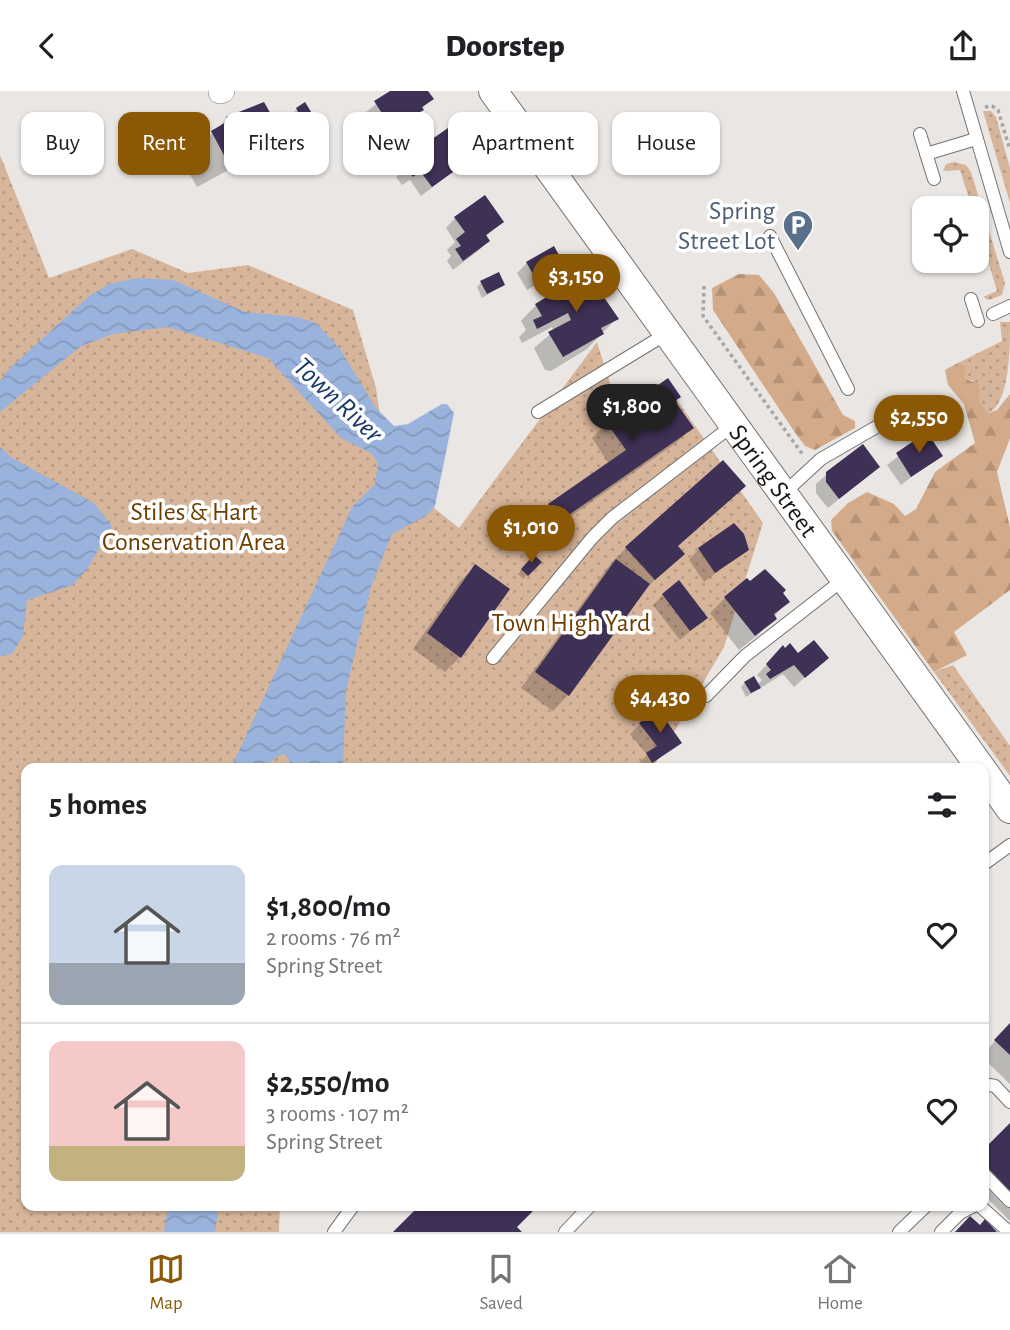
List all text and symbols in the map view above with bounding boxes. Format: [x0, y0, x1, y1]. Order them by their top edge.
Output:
icon: back [28, 27, 66, 65]
icon: share [944, 27, 982, 65]
text: Doorstep [445, 30, 565, 62]
chip: Buy [21, 112, 104, 175]
chip: Rent [118, 112, 210, 175]
chip: Filters [224, 112, 329, 175]
chip: New [343, 112, 434, 175]
chip: Apartment [448, 112, 598, 175]
chip: House [612, 112, 720, 175]
map controls [912, 196, 989, 273]
button: locate [912, 196, 989, 273]
place label: Spring Street Lot [678, 198, 775, 254]
parking icon: Spring Street Lot [781, 208, 815, 252]
pin: $3,150 [519, 255, 633, 314]
text: $3,150 [548, 265, 604, 288]
water label: Town River [288, 353, 388, 449]
pin: $1,800 [575, 385, 689, 444]
text: $1,800 [602, 395, 662, 418]
pin: $2,550 [862, 395, 976, 455]
text: $2,550 [890, 406, 948, 429]
street label: Spring Street [724, 420, 822, 542]
park label: Stiles & Hart Conservation Area [102, 499, 286, 555]
pin: $1,010 [474, 505, 588, 565]
text: $1,010 [503, 516, 559, 539]
park label: Town High Yard [492, 610, 650, 636]
pin: $4,430 [603, 675, 717, 735]
text: $4,430 [630, 686, 690, 709]
icon: filters [923, 786, 961, 824]
text: 5 homes [49, 790, 147, 820]
text: $1,800/mo [266, 892, 391, 922]
icon: home [105, 893, 189, 977]
icon: heart [923, 916, 961, 954]
text: 2 rooms · 76 m² [266, 927, 400, 950]
text: Spring Street [266, 955, 382, 978]
text: $2,550/mo [266, 1068, 390, 1098]
icon: home [105, 1069, 189, 1153]
icon: heart [923, 1092, 961, 1130]
text: 3 rooms · 107 m² [266, 1103, 409, 1126]
text: Spring Street [266, 1131, 382, 1154]
tab: Map [147, 1250, 185, 1315]
tab: Saved [479, 1250, 523, 1315]
tab: Home [817, 1250, 863, 1315]

